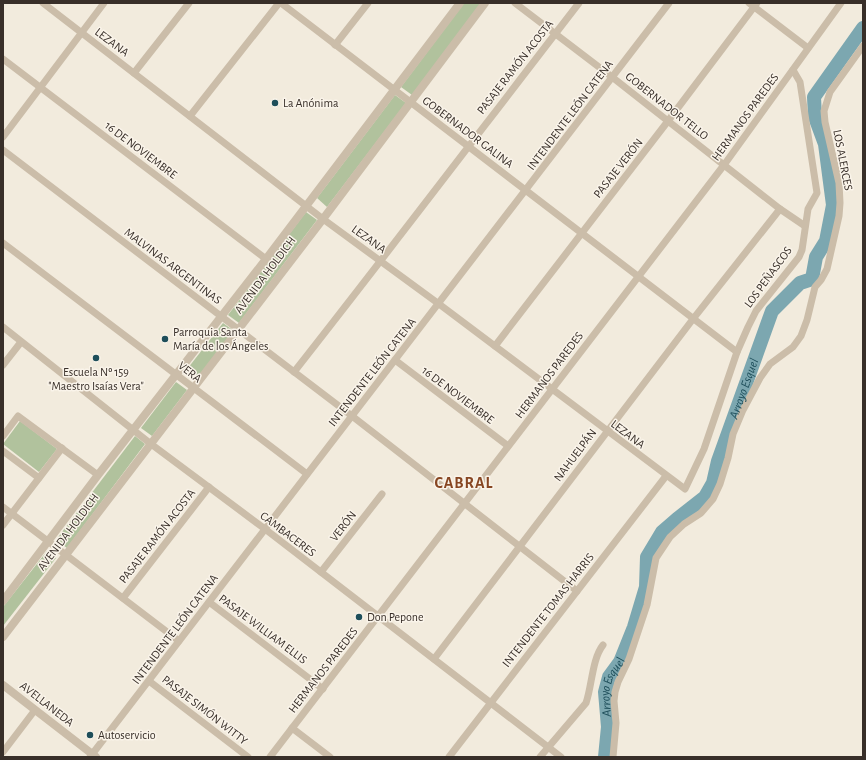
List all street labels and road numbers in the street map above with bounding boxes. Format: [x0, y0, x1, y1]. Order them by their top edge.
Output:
street label: PASAJE RAMÓN ACOSTA [474, 17, 555, 116]
street label: LEZANA [93, 25, 131, 59]
street label: INTENDENTE LEÓN CATENA [524, 57, 615, 172]
street label: GOBERNADOR TELLO [623, 70, 711, 142]
street label: HERMANOS PAREDES [709, 71, 781, 163]
street label: GOBERNADOR GALINA [420, 94, 516, 170]
street label: 16 DE NOVIEMBRE [103, 119, 179, 181]
street label: LOS ALERCES [831, 129, 855, 192]
street label: PASAJE VERÓN [590, 135, 645, 200]
street label: LEZANA [350, 223, 388, 255]
street label: MALVINAS ARGENTINAS [122, 226, 224, 306]
street label: AVENIDA HOLDICH [232, 234, 298, 316]
street label: LOS PEÑASCOS [740, 243, 794, 310]
street label: INTENDENTE LEÓN CATENA [325, 315, 418, 428]
street label: HERMANOS PAREDES [513, 329, 585, 420]
street label: VERA [176, 359, 204, 385]
street label: 16 DE NOVIEMBRE [420, 364, 496, 426]
street label: LEZANA [609, 417, 647, 451]
street label: NAHUELPÁN [551, 426, 599, 484]
street label: PASAJE RAMÓN ACOSTA [116, 486, 197, 585]
street label: AVENIDA HOLDICH [35, 491, 101, 573]
street label: VERÓN [327, 508, 358, 543]
street label: CAMBACERES [258, 509, 318, 559]
street label: INTENDENTE TOMAS HARRIS [500, 551, 596, 669]
street label: INTENDENTE LEÓN CATENA [129, 571, 220, 686]
street label: PASAJE WILLIAM ELLIS [217, 592, 310, 666]
street label: HERMANOS PAREDES [286, 625, 360, 715]
street label: PASAJE SIMÓN WITTY [160, 672, 251, 747]
street label: AVELLANEDA [18, 679, 76, 729]

